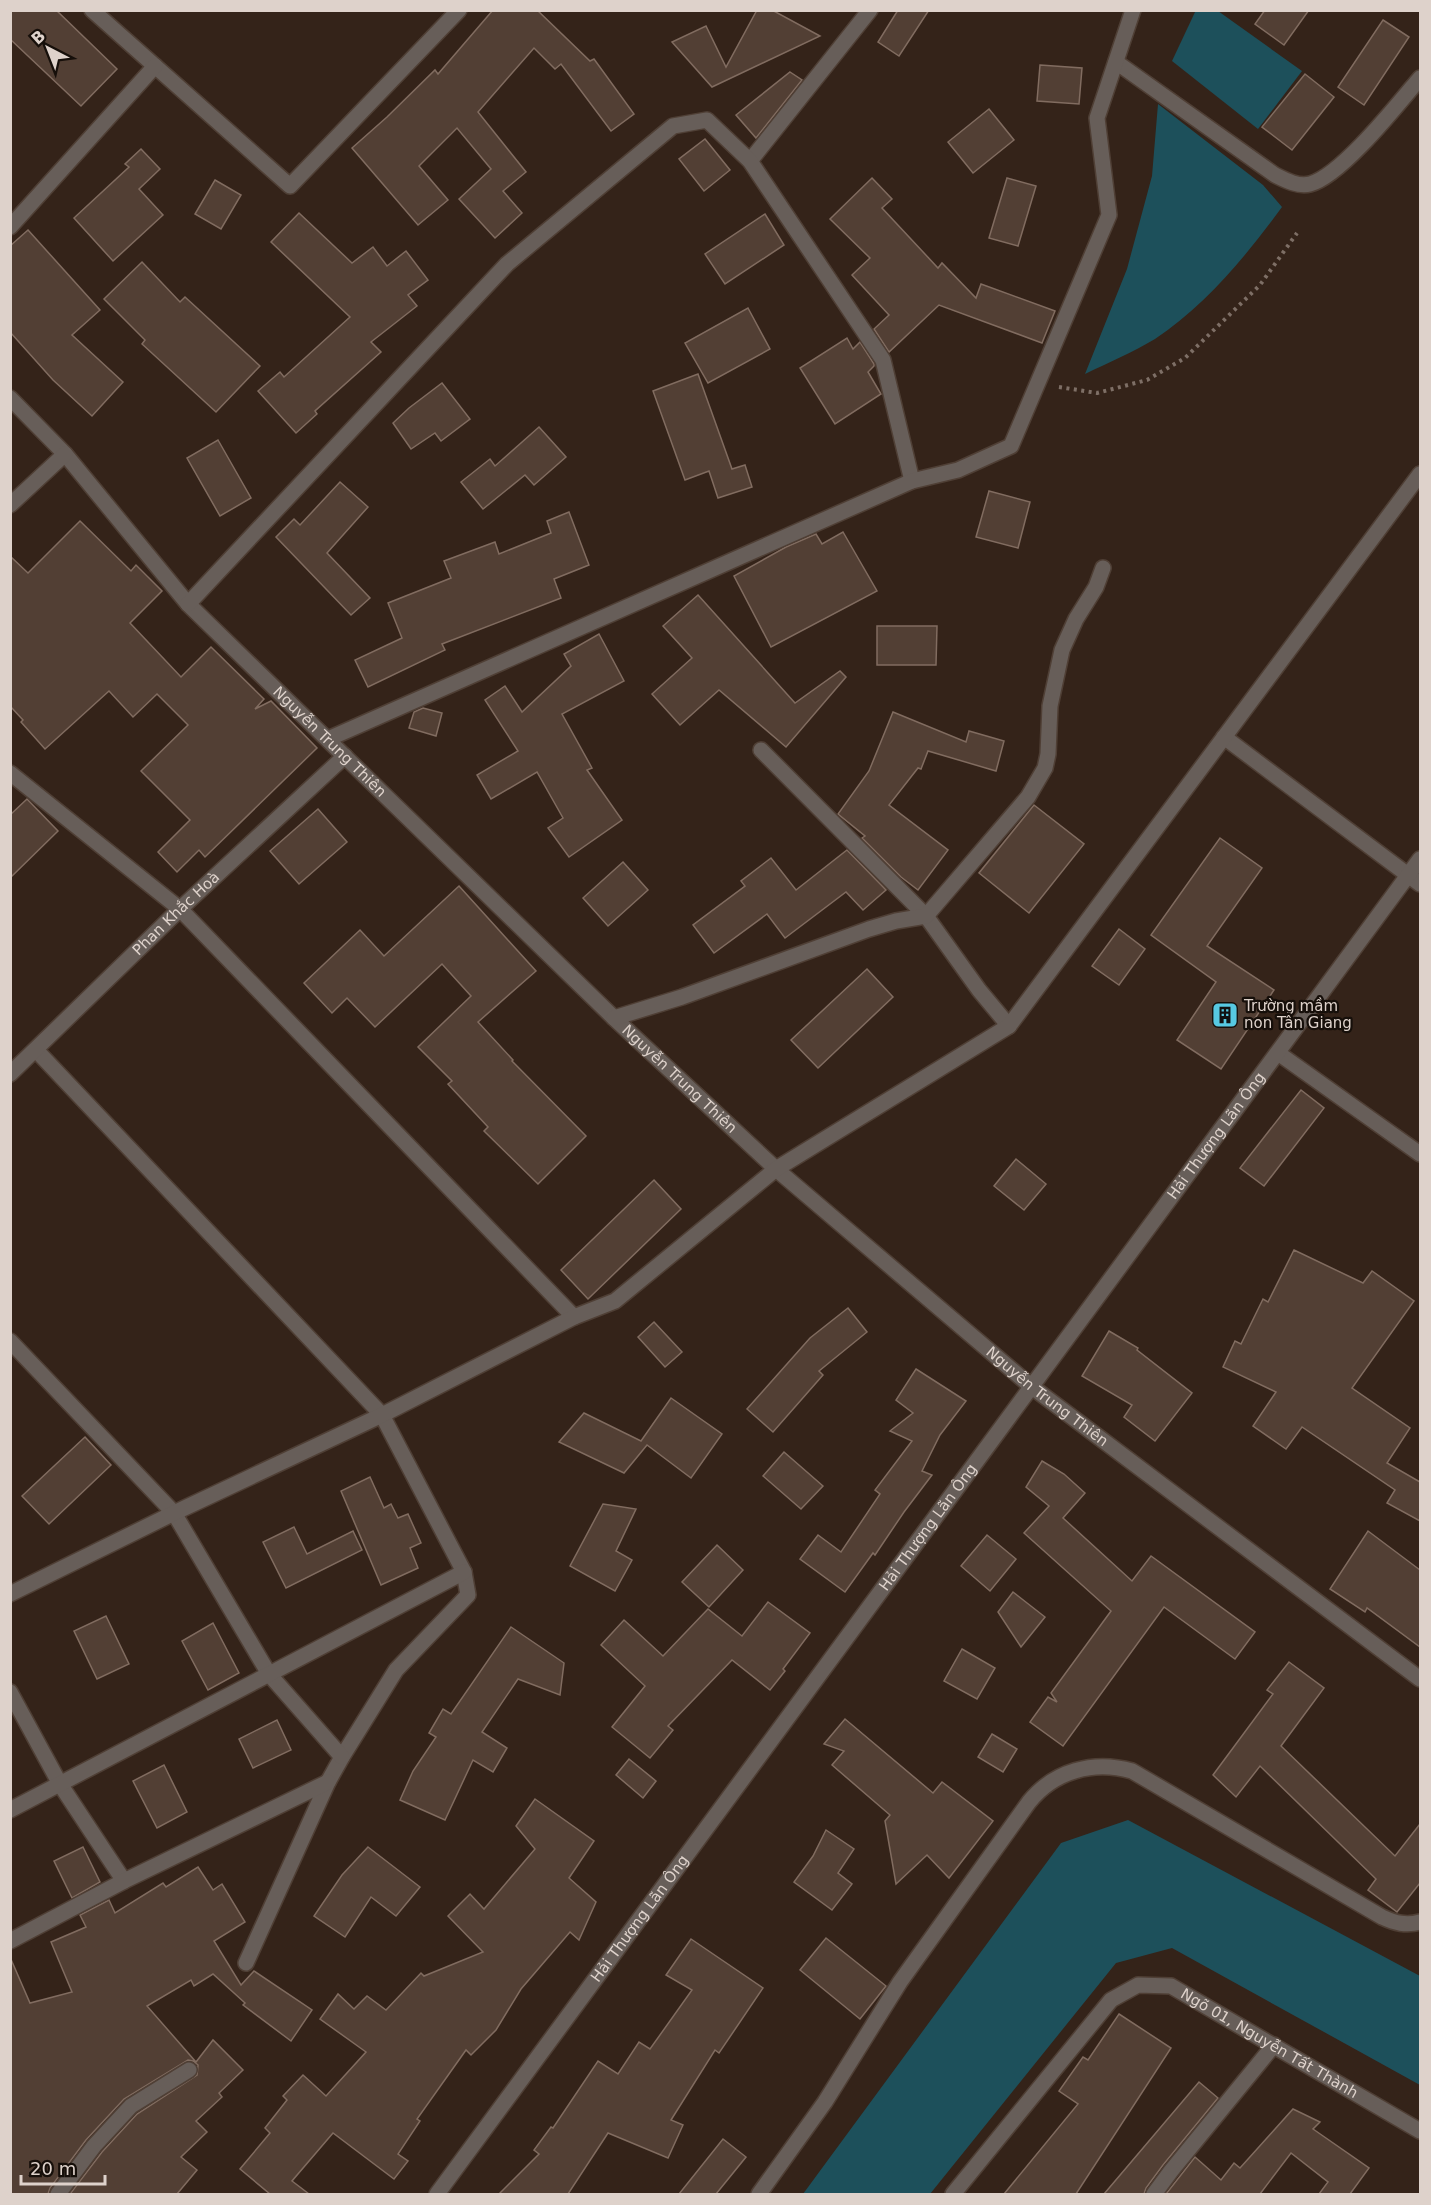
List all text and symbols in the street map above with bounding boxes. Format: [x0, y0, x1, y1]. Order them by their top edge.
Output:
north arrow [18, 18, 78, 78]
text: B [27, 26, 49, 48]
street label: Nguyễn Trung Thiên [269, 683, 390, 801]
street label: Phan Khắc Hoà [129, 868, 223, 959]
place label: Trường mầm non Tân Giang [1243, 997, 1352, 1032]
building icon: Trường mầm non Tân Giang [1210, 1000, 1240, 1030]
street label: Nguyễn Trung Thiên [618, 1021, 741, 1137]
street label: Hải Thượng Lãn Ông [1163, 1069, 1269, 1203]
street label: Nguyễn Trung Thiên [982, 1343, 1112, 1450]
street label: Hải Thượng Lãn Ông [875, 1460, 981, 1594]
street label: Hải Thượng Lãn Ông [587, 1852, 693, 1986]
street label: Ngõ 01, Nguyễn Tất Thành [1178, 1985, 1361, 2102]
scale bar [21, 2148, 105, 2186]
text: 20 m [30, 2158, 76, 2179]

